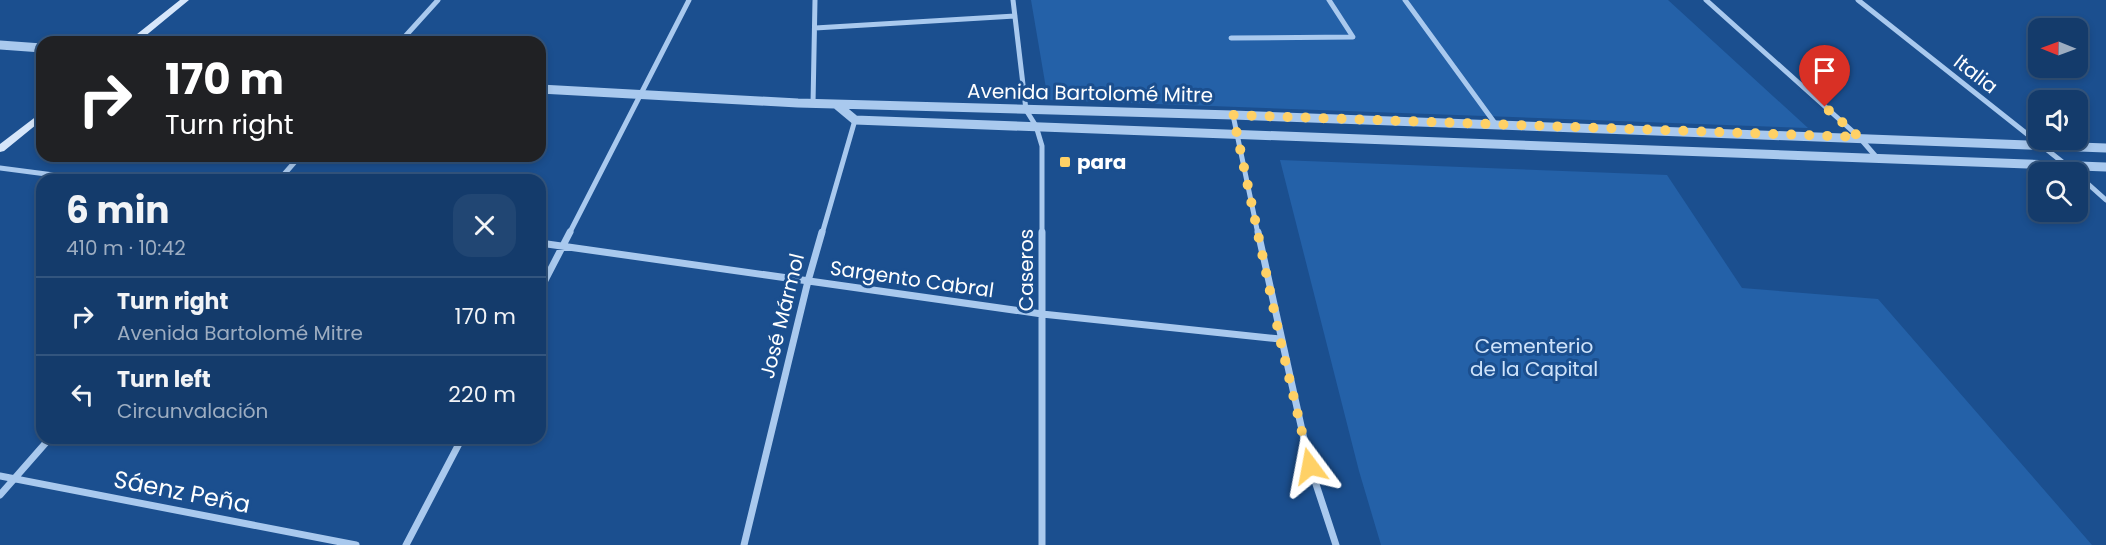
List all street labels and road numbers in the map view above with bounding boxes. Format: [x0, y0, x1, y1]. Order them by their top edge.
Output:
street label: Italia [1948, 48, 2004, 100]
street label: Avenida Bartolomé Mitre [967, 77, 1213, 109]
street label: Caseros [1012, 229, 1040, 311]
street label: José Mármol [753, 250, 811, 382]
street label: Sargento Cabral [828, 254, 996, 304]
street label: Sáenz Peña [111, 462, 253, 521]

